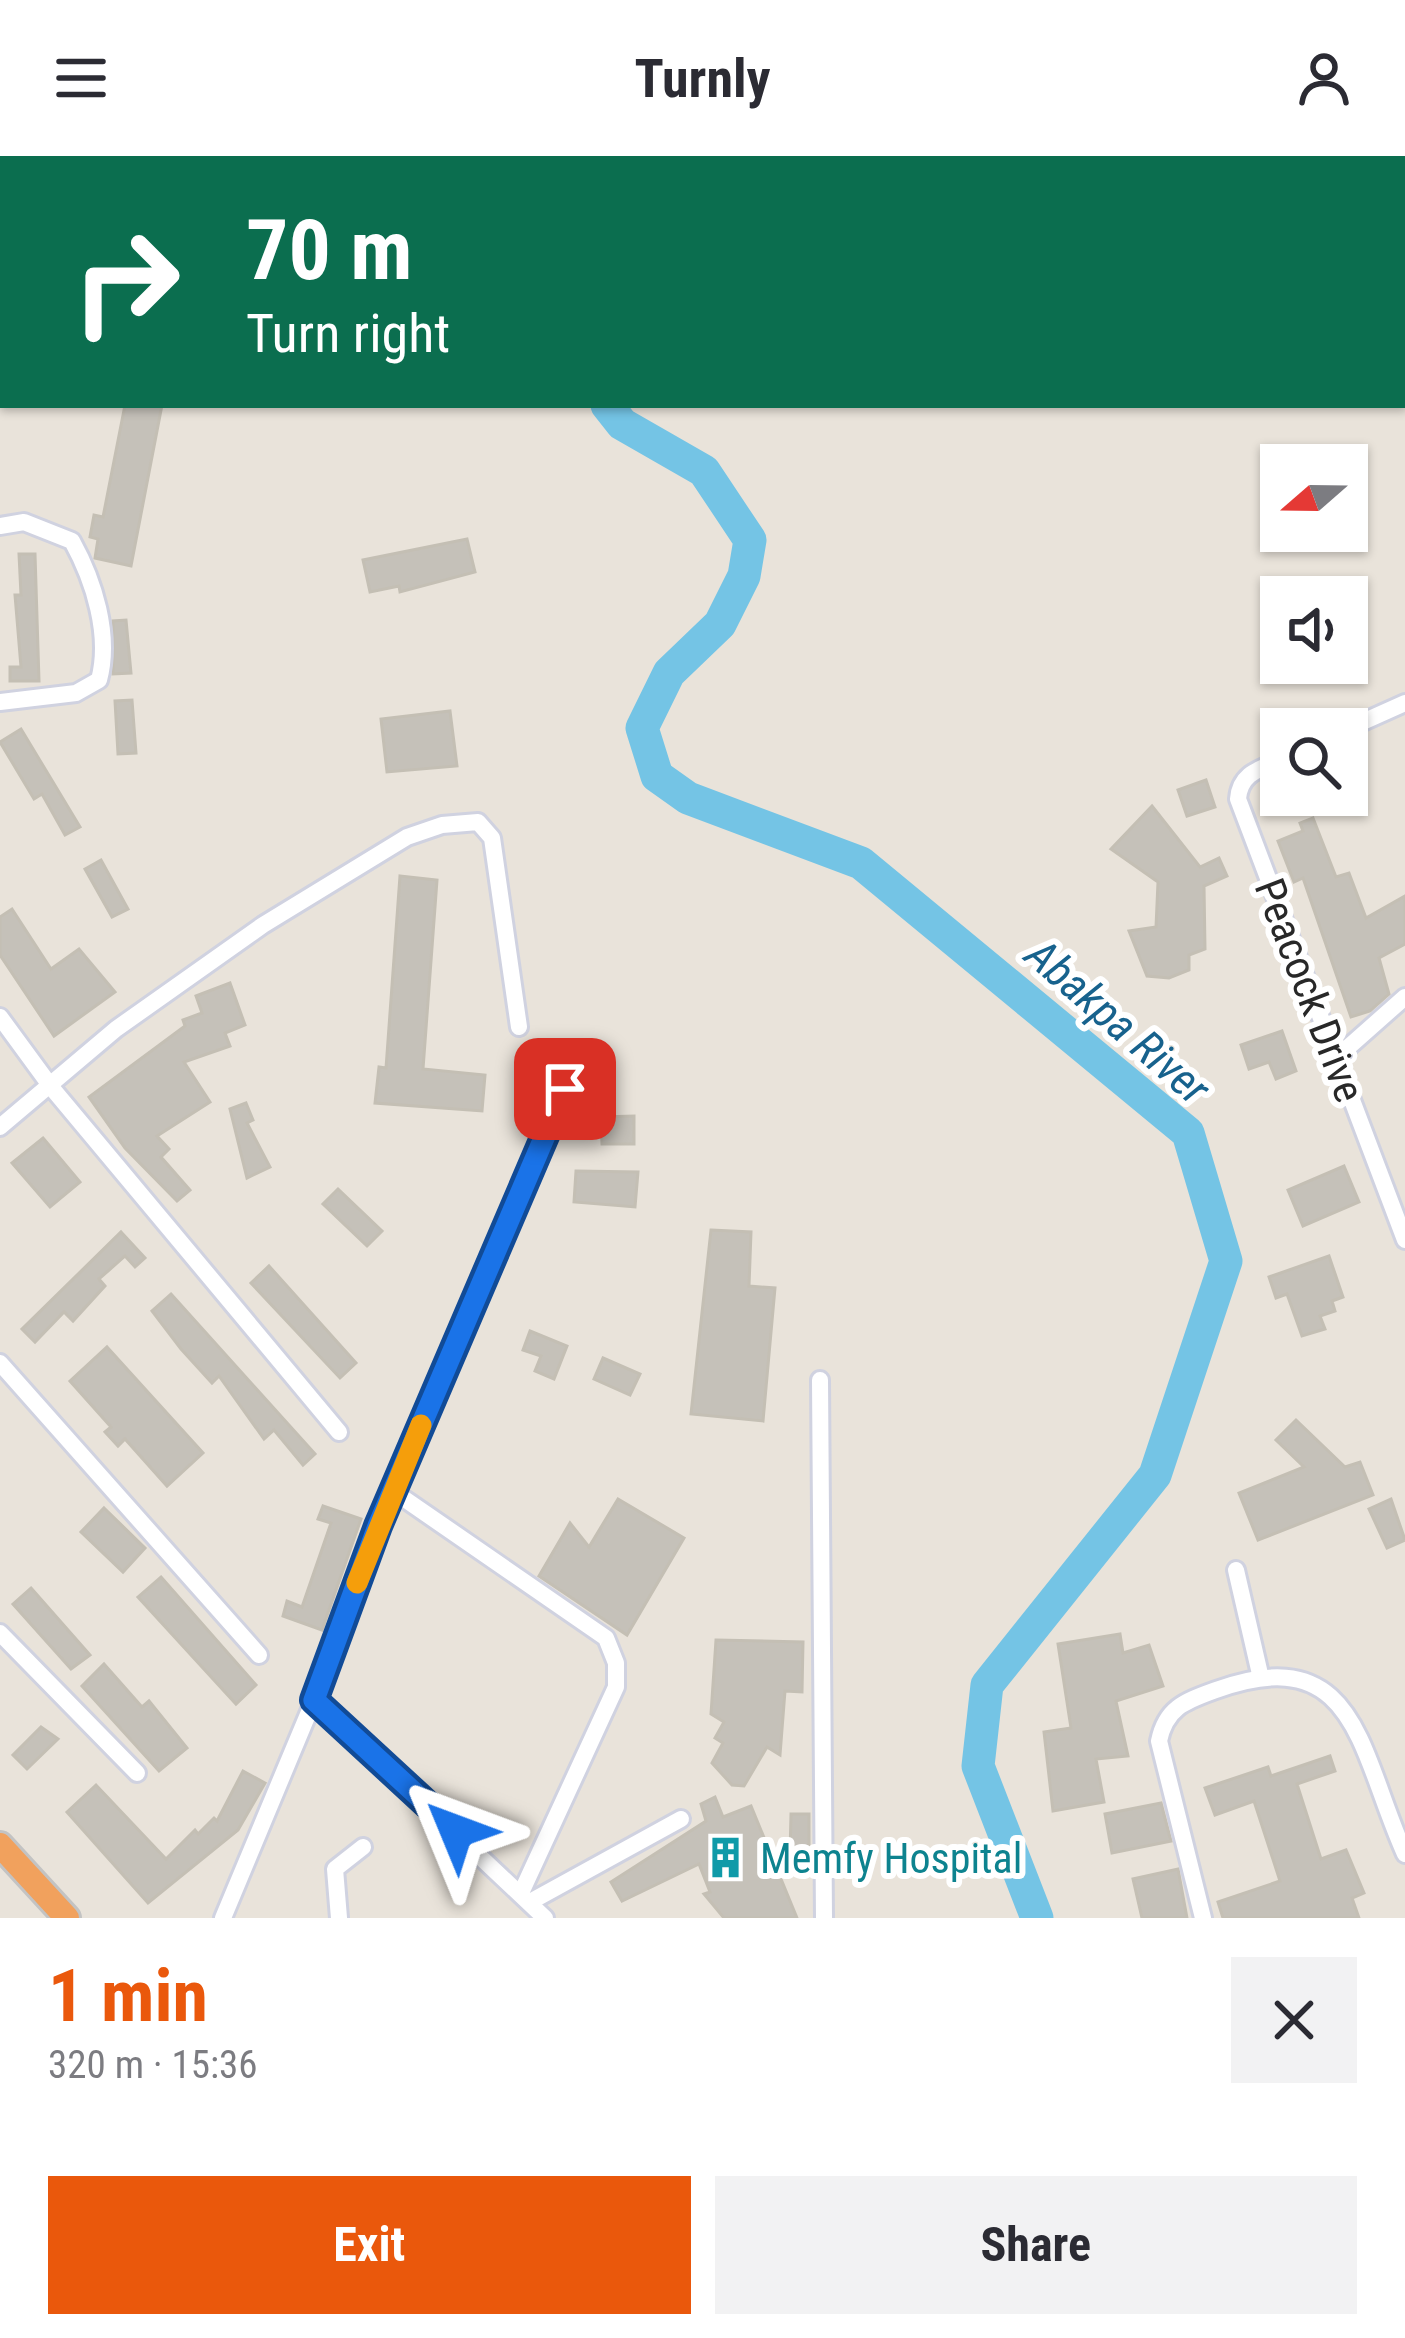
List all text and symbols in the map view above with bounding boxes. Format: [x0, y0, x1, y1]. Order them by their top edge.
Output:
icon: menu [48, 45, 114, 111]
icon: person [1291, 45, 1357, 111]
text: Turnly [634, 47, 771, 110]
text: 70 m [246, 201, 413, 300]
icon: right [48, 204, 204, 360]
text: Turn right [246, 302, 450, 365]
north arrow [1260, 444, 1368, 552]
map controls [1260, 444, 1368, 816]
button: sound [1260, 576, 1368, 684]
button: search [1260, 708, 1368, 816]
street label: Peacock Drive [1245, 872, 1375, 1109]
water label: Abakpa River [1014, 926, 1221, 1116]
pin [514, 1038, 616, 1140]
icon: arrive [532, 1056, 598, 1122]
position arrow [393, 1768, 519, 1894]
place label: Memfy Hospital [760, 1834, 1022, 1883]
building icon: Memfy Hospital [703, 1835, 749, 1881]
text: 1 min [48, 1954, 208, 2039]
button: close [1231, 1957, 1357, 2083]
text: 320 m · 15:36 [48, 2042, 258, 2088]
button: Exit [48, 2176, 691, 2314]
button: Share [715, 2176, 1357, 2314]

